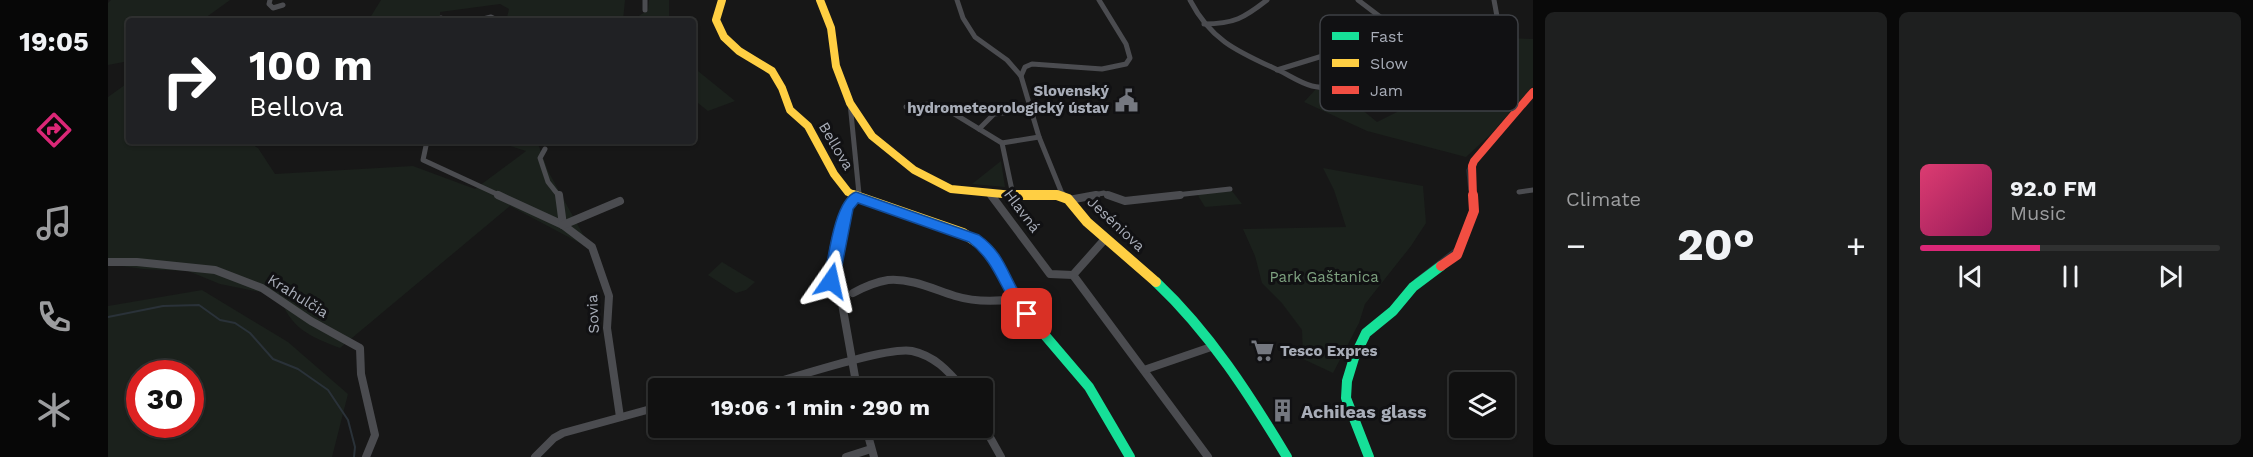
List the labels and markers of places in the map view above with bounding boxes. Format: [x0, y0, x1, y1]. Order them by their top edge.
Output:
place label: Slovenský hydrometeorologický ústav [907, 82, 1110, 117]
public building icon: Slovenský hydrometeorologický ústav [1114, 87, 1140, 113]
pin [1001, 288, 1052, 339]
supermarket icon: Tesco Expres [1249, 338, 1275, 364]
place label: Tesco Expres [1280, 342, 1378, 360]
building icon: Achileas glass [1270, 398, 1296, 424]
place label: Achileas glass [1301, 401, 1427, 422]

